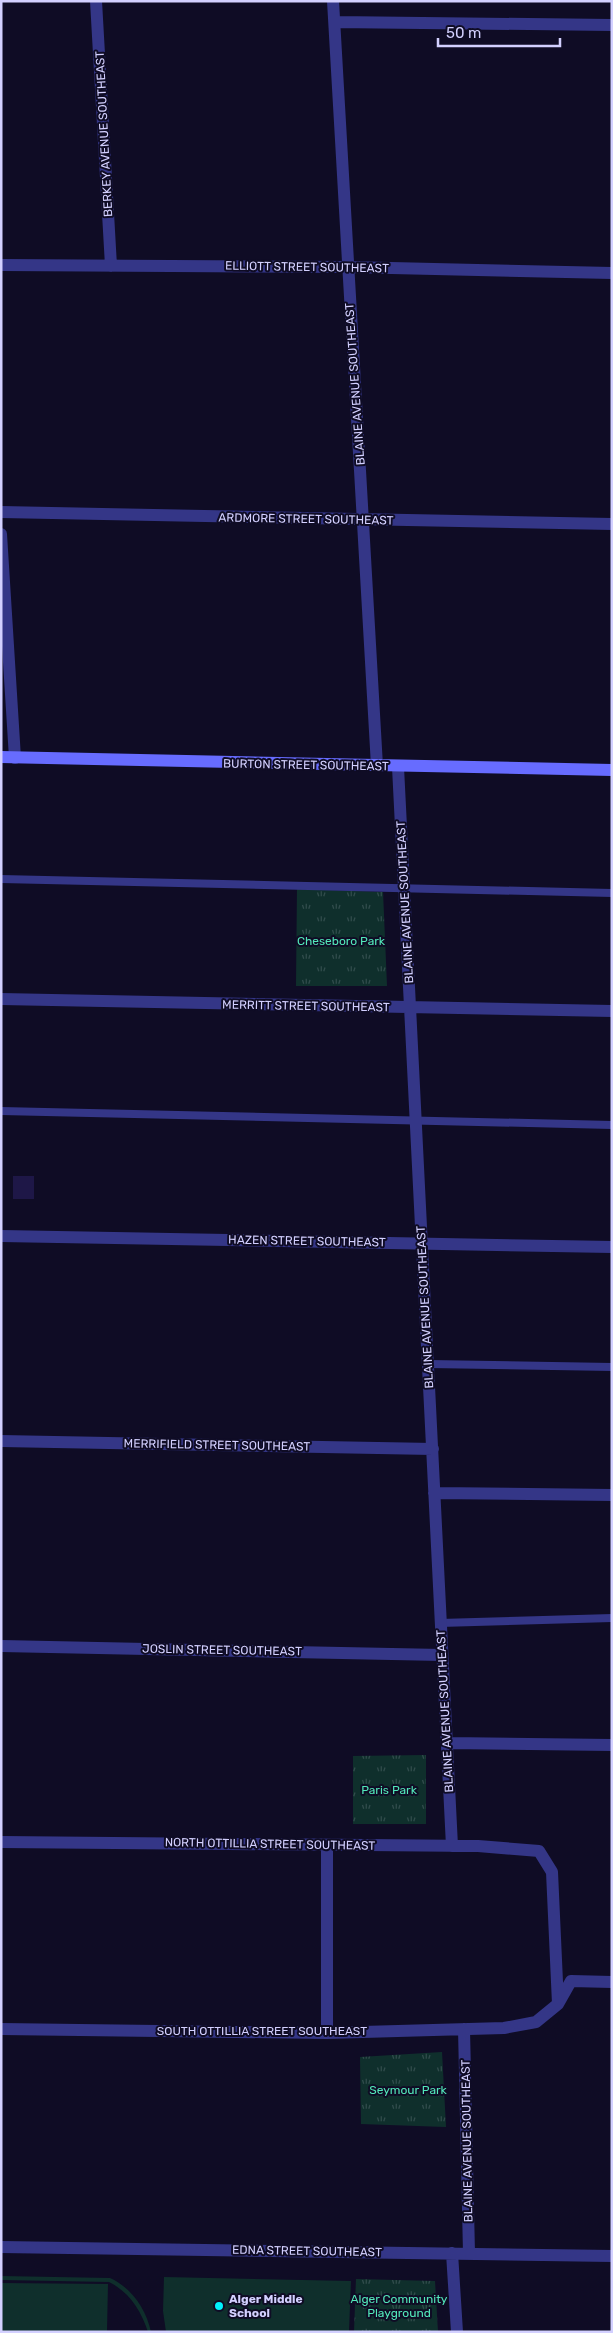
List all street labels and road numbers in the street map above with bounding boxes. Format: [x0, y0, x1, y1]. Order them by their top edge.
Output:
street label: BERKEY AVENUE SOUTHEAST [93, 51, 115, 217]
street label: ELLIOTT STREET SOUTHEAST [225, 259, 389, 275]
street label: BLAINE AVENUE SOUTHEAST [342, 302, 368, 466]
street label: ARDMORE STREET SOUTHEAST [218, 510, 394, 528]
street label: BURTON STREET SOUTHEAST [223, 757, 389, 773]
street label: BLAINE AVENUE SOUTHEAST [394, 820, 416, 984]
street label: MERRITT STREET SOUTHEAST [222, 998, 390, 1014]
street label: BLAINE AVENUE SOUTHEAST [414, 1225, 436, 1389]
street label: HAZEN STREET SOUTHEAST [228, 1233, 386, 1249]
street label: MERRIFIELD STREET SOUTHEAST [124, 1436, 310, 1454]
street label: BLAINE AVENUE SOUTHEAST [434, 1629, 456, 1793]
street label: JOSLIN STREET SOUTHEAST [142, 1642, 302, 1658]
street label: NORTH OTTILLIA STREET SOUTHEAST [165, 1835, 375, 1853]
street label: SOUTH OTTILLIA STREET SOUTHEAST [157, 2024, 367, 2038]
street label: BLAINE AVENUE SOUTHEAST [459, 2059, 475, 2223]
street label: EDNA STREET SOUTHEAST [232, 2243, 382, 2259]

